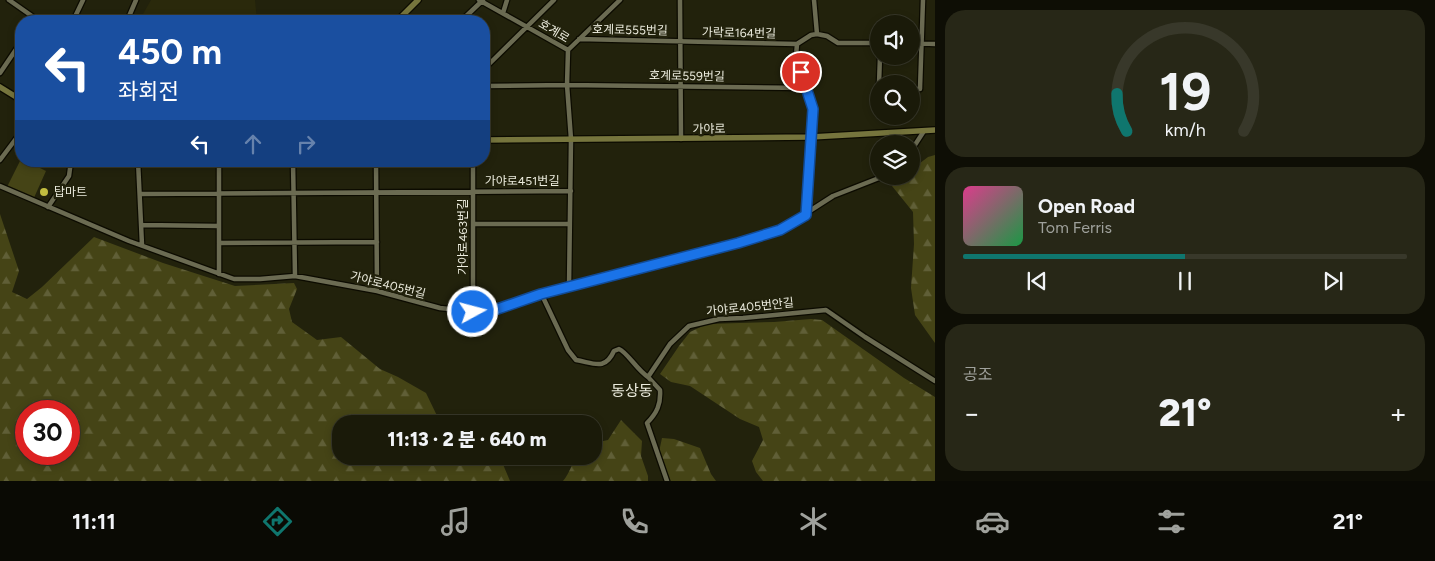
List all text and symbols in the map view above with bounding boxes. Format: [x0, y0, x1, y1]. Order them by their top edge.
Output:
map controls [870, 15, 920, 185]
button: sound [870, 15, 920, 65]
street label: 호계로 [536, 16, 572, 46]
street label: 호계로555번길 [592, 22, 668, 38]
street label: 가락로164번길 [702, 25, 776, 41]
text: 450 m [118, 31, 222, 73]
icon: left [35, 35, 100, 100]
pin [780, 51, 822, 93]
icon: arrive [787, 58, 815, 86]
text: 19 [1159, 61, 1211, 123]
street label: 호계로559번길 [649, 68, 725, 84]
button: search [870, 75, 920, 125]
text: 좌회전 [118, 78, 179, 105]
text: km/h [1165, 119, 1205, 140]
street label: 가야로 [692, 122, 726, 136]
icon: left [186, 130, 214, 158]
icon: ahead [239, 130, 267, 158]
icon: right [292, 130, 320, 158]
button: layers [870, 135, 920, 185]
street label: 가야로451번길 [485, 174, 559, 188]
place label: 탑마트 [54, 185, 87, 199]
marker: 탑마트 [38, 186, 50, 198]
text: Open Road [1038, 195, 1135, 218]
street label: 가야로463번길 [456, 199, 470, 275]
text: Tom Ferris [1038, 218, 1112, 237]
icon: previous [1023, 267, 1051, 295]
icon: pause [1171, 267, 1199, 295]
icon: next [1319, 267, 1347, 295]
street label: 가야로405번길 [349, 269, 427, 301]
position arrow [446, 285, 498, 337]
street label: 가야로405번안길 [705, 295, 795, 319]
text: 공조 [963, 365, 992, 384]
district label: 동상동 [611, 382, 653, 400]
text: 21° [1158, 390, 1212, 436]
text: − [963, 396, 980, 430]
text: + [1390, 396, 1407, 430]
speed limit sign: 30 [15, 400, 80, 465]
text: 11:13 · 2 분 · 640 m [388, 428, 546, 451]
icon: directions [260, 504, 295, 539]
icon: music [438, 504, 473, 539]
icon: phone [617, 504, 652, 539]
icon: climate [796, 504, 831, 539]
icon: car [975, 504, 1010, 539]
icon: filters [1154, 504, 1189, 539]
text: 11:11 [72, 508, 116, 535]
text: 21° [1333, 508, 1363, 535]

